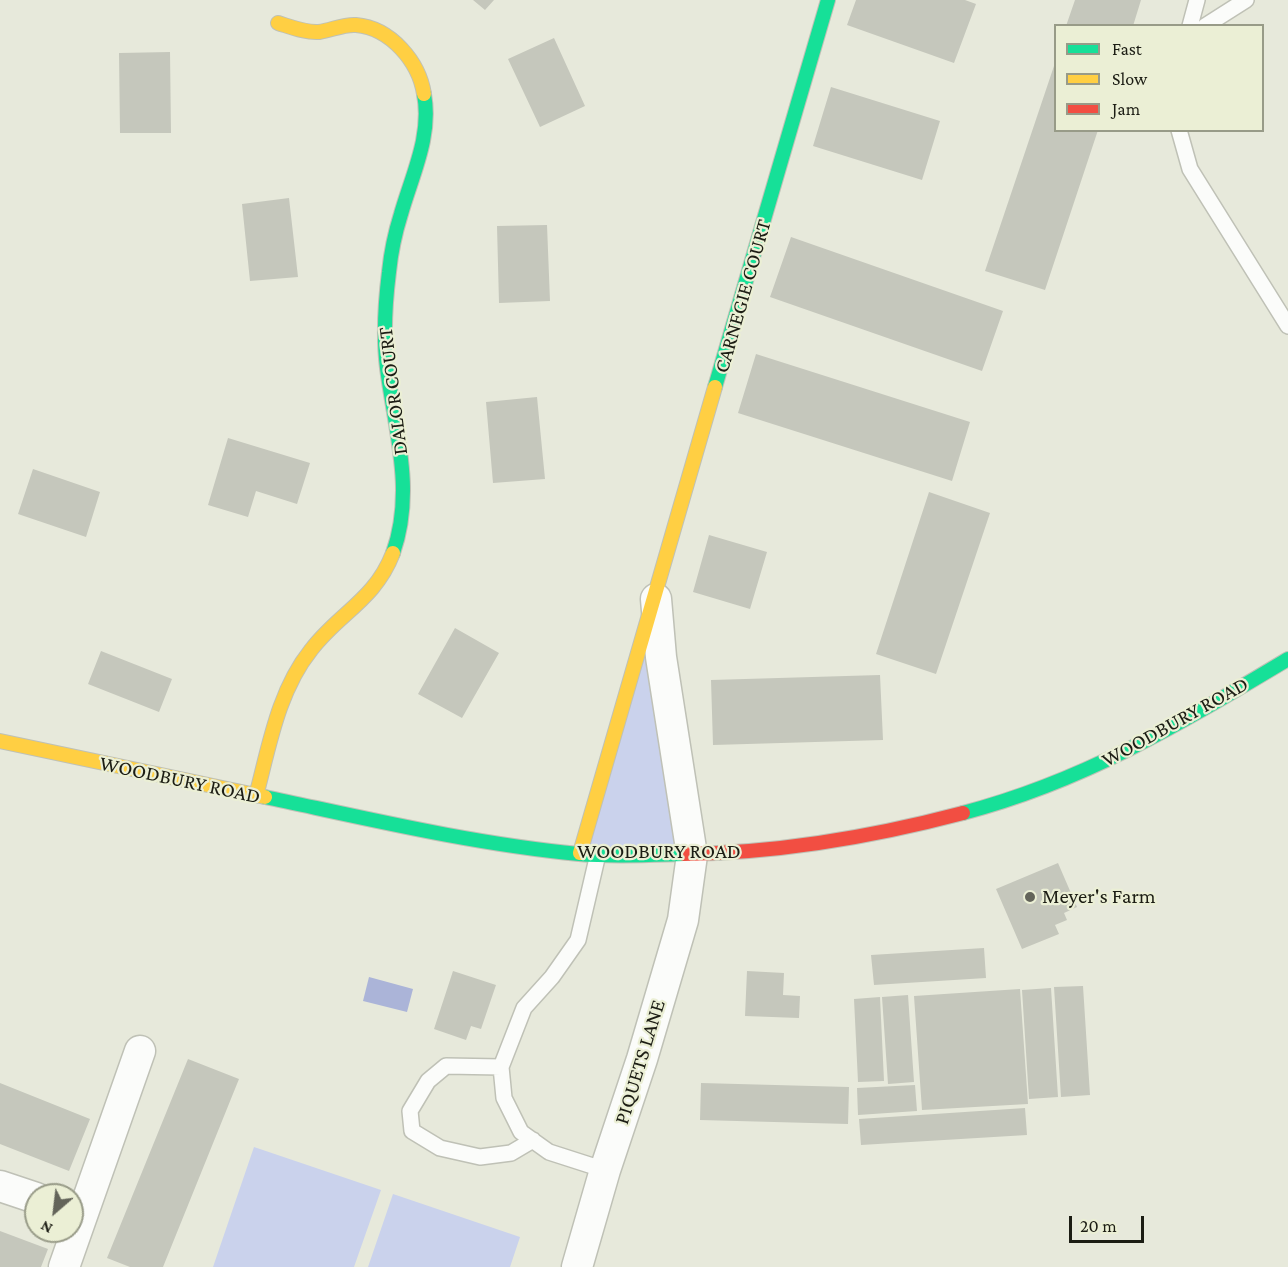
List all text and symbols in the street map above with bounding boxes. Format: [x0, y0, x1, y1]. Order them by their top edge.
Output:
legend [1054, 24, 1264, 132]
text: Fast [1112, 39, 1142, 59]
text: Slow [1112, 69, 1147, 89]
text: Jam [1112, 99, 1140, 119]
street label: CARNEGIE COURT [709, 216, 777, 376]
street label: DALOR COURT [373, 326, 413, 456]
street label: WOODBURY ROAD [1097, 671, 1253, 773]
street label: WOODBURY ROAD [97, 751, 263, 809]
street label: WOODBURY ROAD [577, 839, 741, 865]
place label: Meyer's Farm [1042, 884, 1156, 910]
marker: Meyer's Farm [1023, 890, 1037, 904]
street label: PIQUETS LANE [609, 997, 671, 1127]
north arrow [24, 1183, 84, 1243]
scale bar [1072, 1204, 1147, 1242]
text: 20 m [1080, 1216, 1117, 1236]
text: N [37, 1218, 55, 1238]

